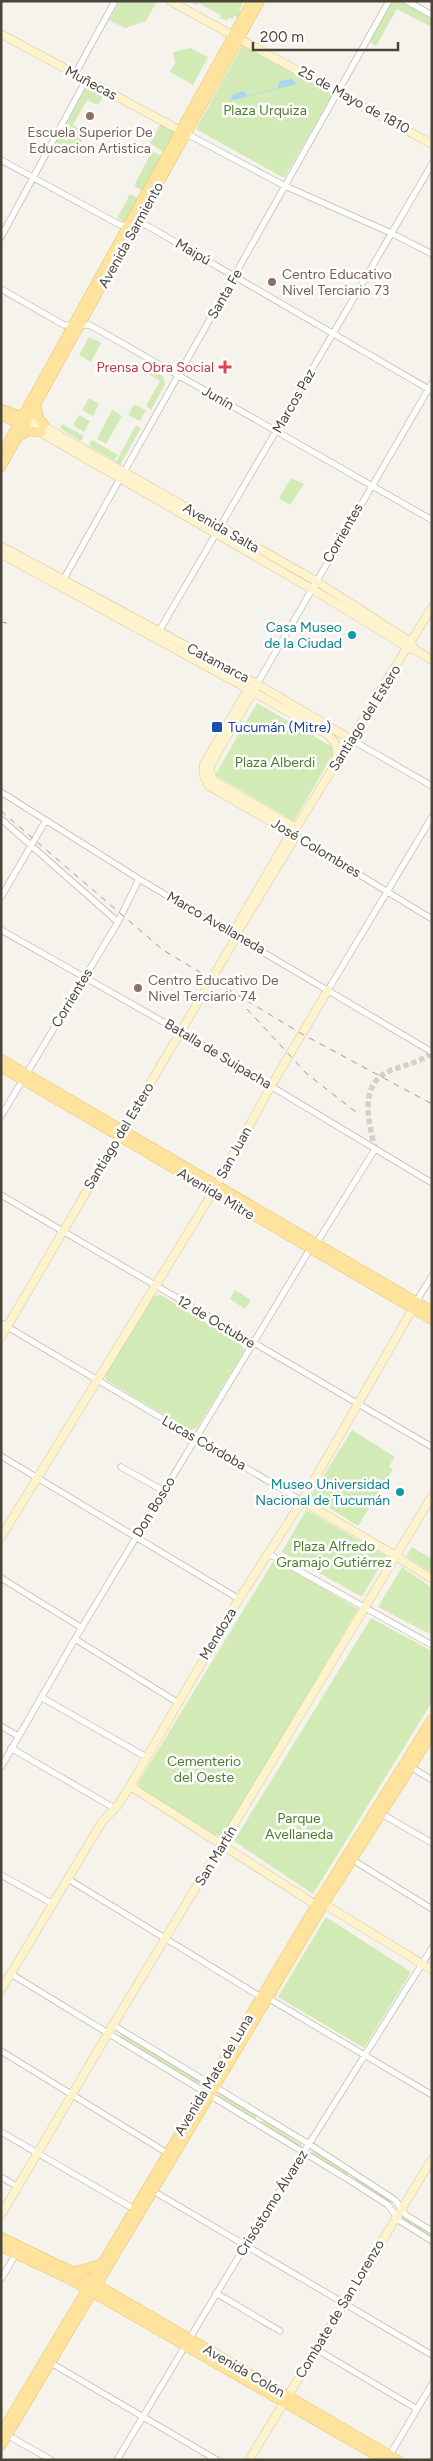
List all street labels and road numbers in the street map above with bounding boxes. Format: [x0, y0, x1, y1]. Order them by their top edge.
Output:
street label: Muñecas [62, 62, 120, 104]
street label: 25 de Mayo de 1810 [295, 62, 413, 138]
street label: Avenida Sarmiento [95, 179, 167, 291]
street label: Maipú [172, 235, 214, 269]
street label: Santa Fe [204, 266, 246, 322]
street label: Marcos Paz [269, 366, 319, 436]
street label: Junín [199, 382, 237, 414]
street label: Avenida Salta [180, 499, 262, 557]
street label: Corrientes [319, 500, 367, 566]
street label: Catamarca [184, 639, 252, 687]
street label: Santiago del Estero [325, 662, 405, 774]
street label: José Colombres [268, 815, 364, 881]
street label: Marco Avellaneda [164, 888, 268, 958]
street label: Corrientes [48, 965, 96, 1031]
street label: Batalla de Suipacha [161, 1015, 275, 1093]
street label: Santiago del Estero [80, 1079, 158, 1193]
street label: San Juan [213, 1124, 255, 1182]
street label: Avenida Mitre [174, 1164, 258, 1224]
street label: 12 de Octubre [174, 1292, 259, 1352]
street label: Lucas Córdoba [159, 1412, 249, 1474]
street label: Don Bosco [129, 1474, 179, 1540]
street label: Mendoza [196, 1605, 240, 1663]
street label: San Martín [191, 1823, 241, 1889]
street label: Avenida Mate de Luna [171, 2011, 257, 2139]
street label: Crisóstomo Álvarez [232, 2147, 312, 2259]
street label: Combate de San Lorenzo [292, 2237, 388, 2381]
street label: Avenida Colón [200, 2341, 288, 2401]

